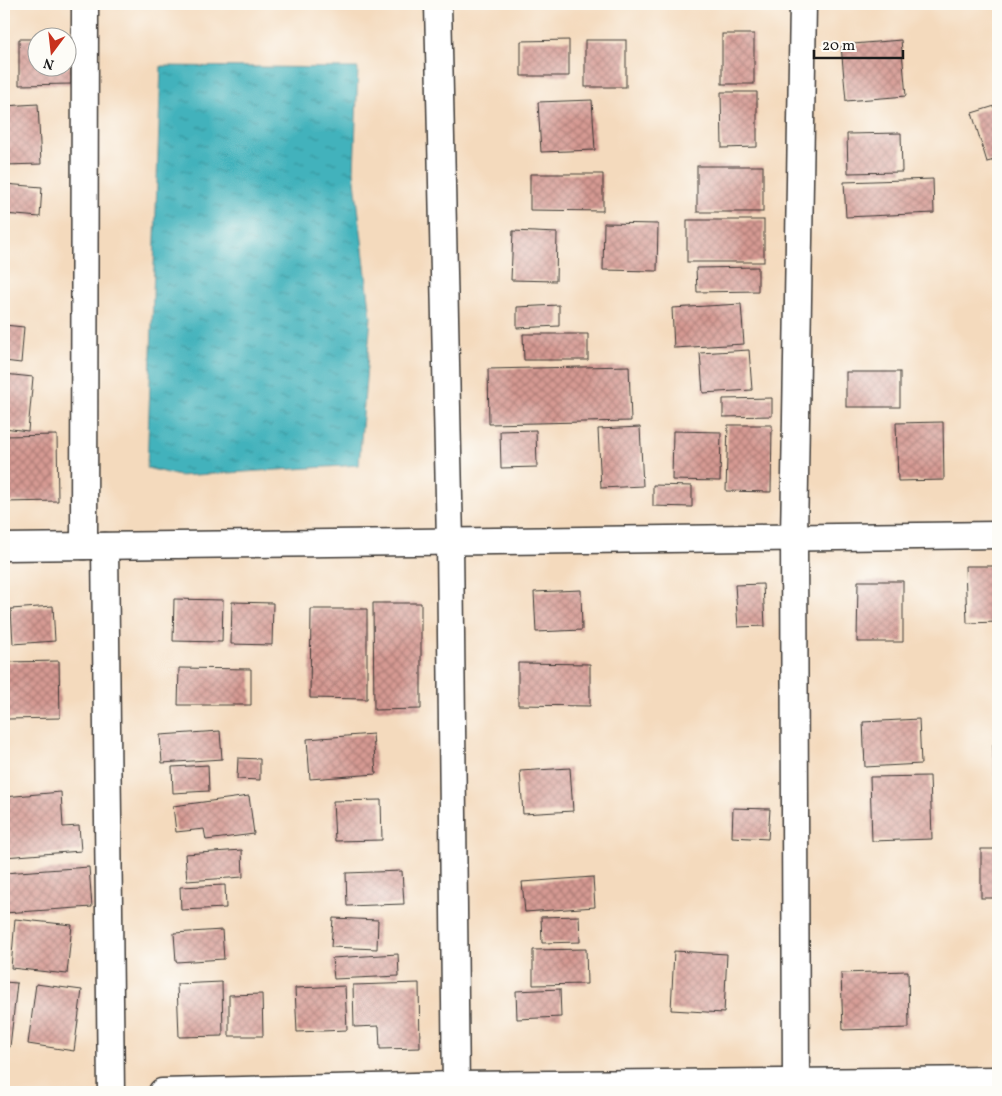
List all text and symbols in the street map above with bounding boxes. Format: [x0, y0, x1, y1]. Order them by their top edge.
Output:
north arrow [28, 28, 78, 78]
scale bar [814, 28, 903, 60]
text: 20 m [822, 36, 855, 57]
text: N [42, 53, 56, 74]

